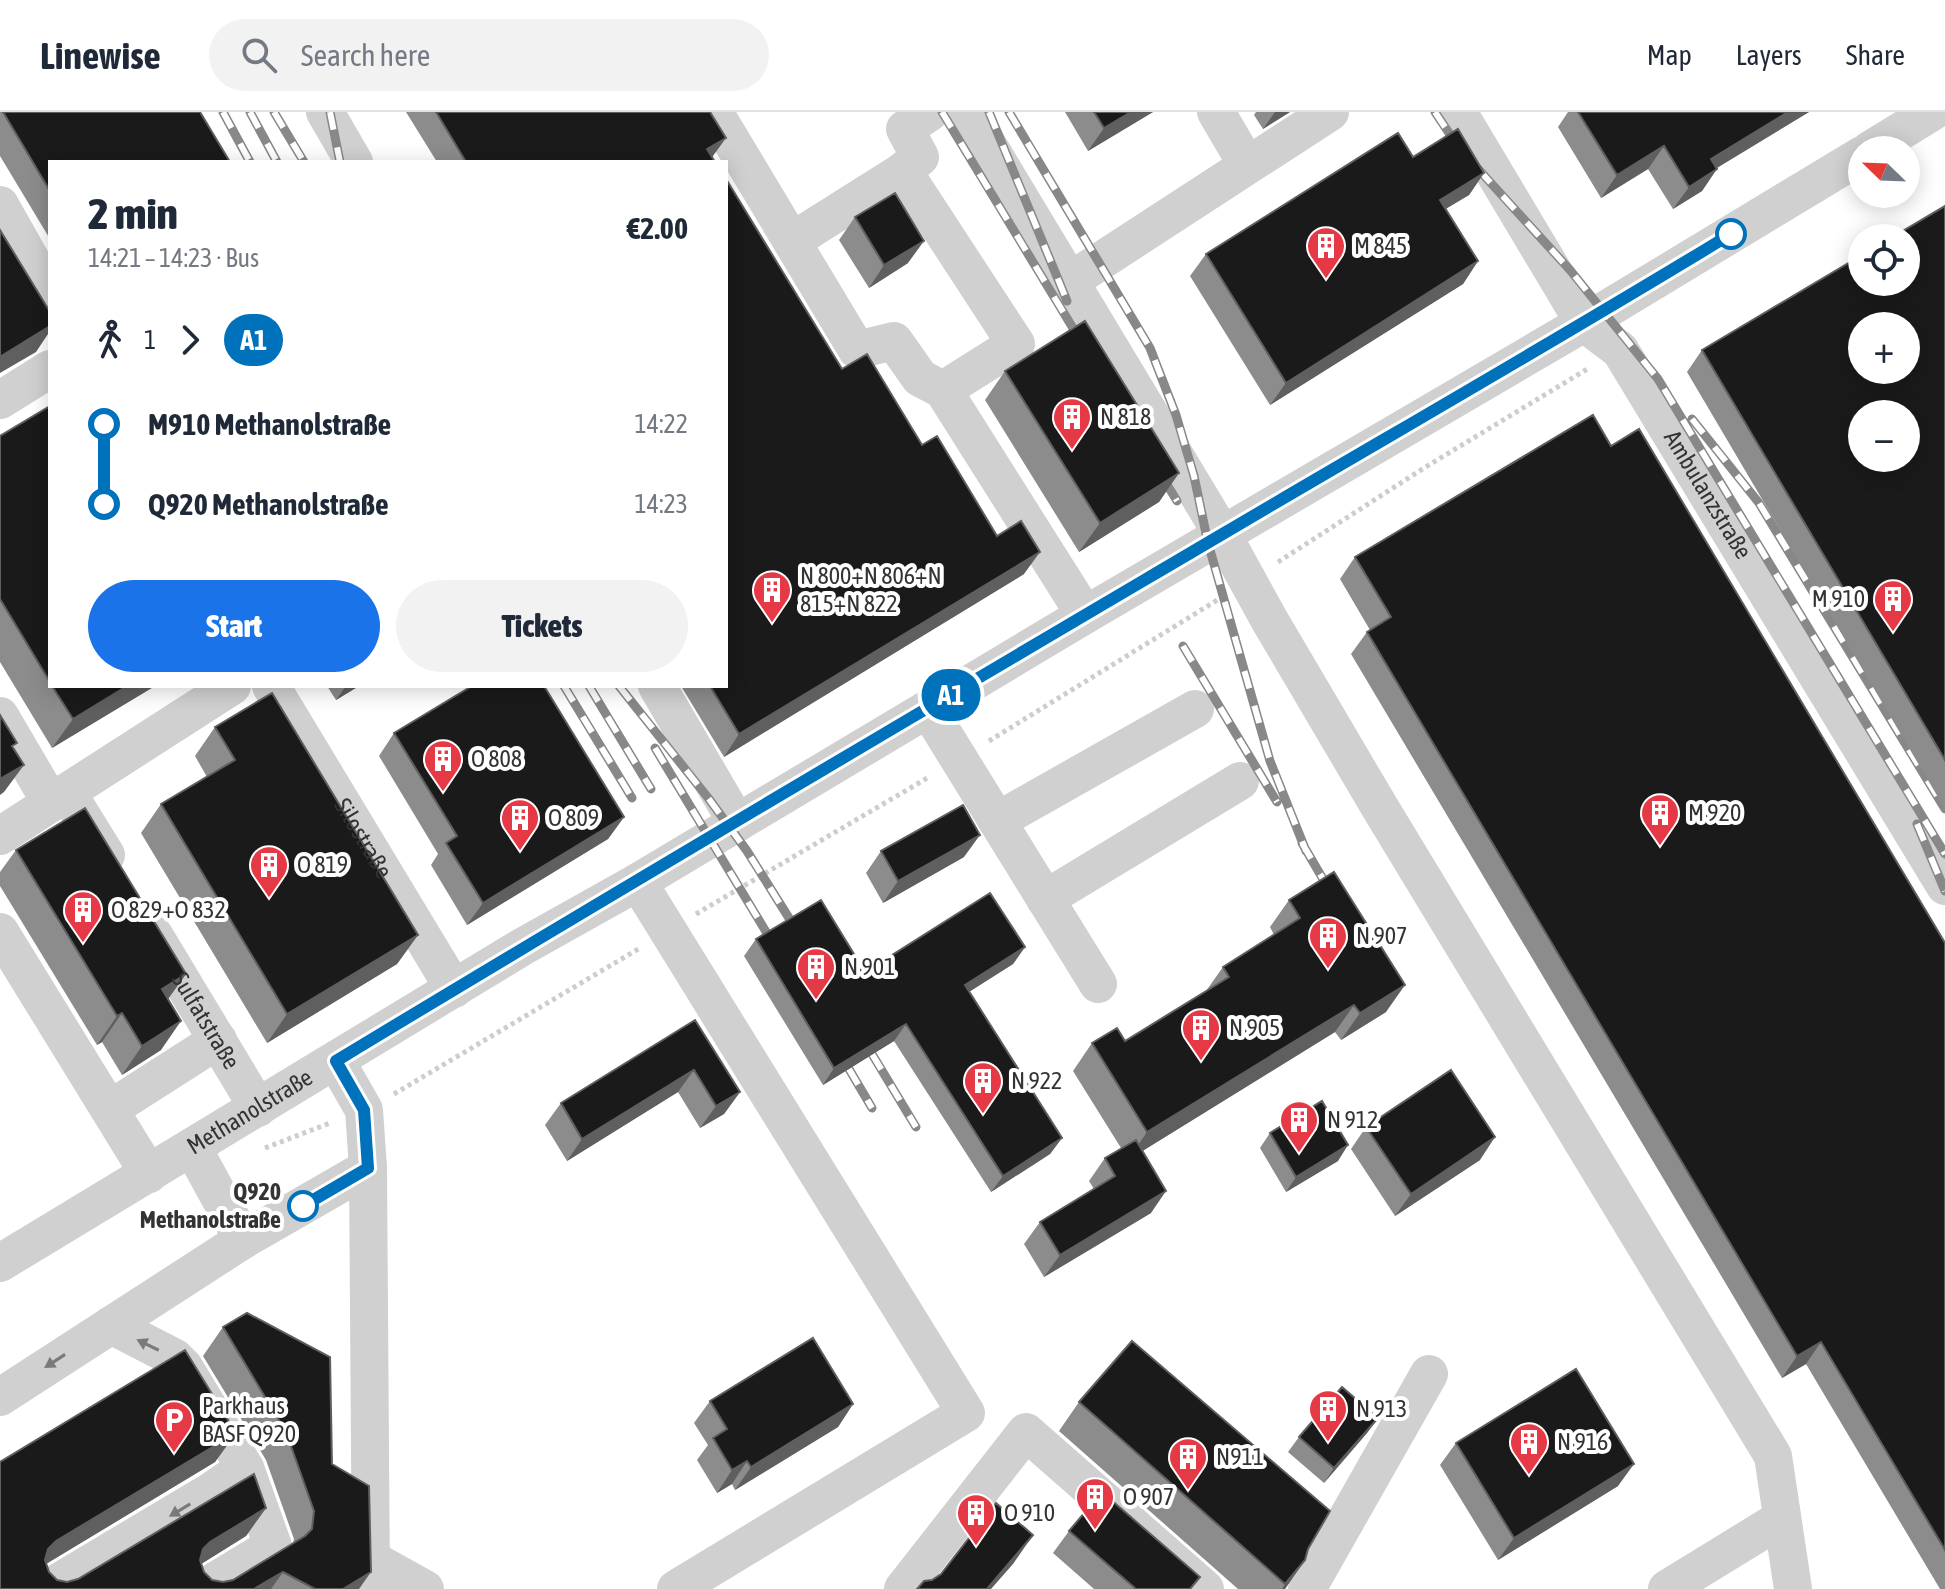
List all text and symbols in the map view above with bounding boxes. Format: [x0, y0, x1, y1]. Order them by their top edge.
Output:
search box [209, 19, 769, 91]
icon: search [237, 33, 281, 77]
text: Linewise [40, 34, 161, 77]
text: Search here [301, 38, 430, 72]
text: Map [1647, 39, 1692, 71]
text: Layers [1736, 39, 1802, 71]
text: Share [1846, 39, 1905, 71]
north arrow [1848, 136, 1920, 208]
map controls [1848, 136, 1920, 472]
text: 2 min [88, 188, 178, 238]
text: €2.00 [627, 211, 688, 245]
unlabelled marker [1716, 219, 1746, 249]
button: locate [1848, 224, 1920, 296]
building icon: M 845 [1305, 225, 1347, 280]
place label: M 845 [1354, 232, 1407, 259]
text: 14:21 – 14:23 · Bus [88, 243, 259, 273]
button: + [1848, 312, 1920, 384]
icon: walk [88, 318, 132, 362]
icon: forward [168, 318, 212, 362]
text: A1 [240, 324, 267, 356]
text: 1 [144, 325, 156, 355]
building icon: N 818 [1051, 396, 1093, 451]
button: − [1848, 400, 1920, 472]
place label: N 818 [1100, 403, 1151, 430]
text: M910 Methanolstraße [148, 407, 391, 441]
text: 14:22 [634, 409, 688, 439]
street label: Ambulanzstraße [1659, 425, 1757, 564]
text: Q920 Methanolstraße [148, 487, 389, 521]
text: 14:23 [634, 489, 688, 519]
place label: N 800+N 806+N 815+N 822 [800, 562, 942, 617]
building icon: N 800+N 806+N 815+N 822 [751, 569, 793, 624]
building icon: M 910 [1872, 578, 1914, 633]
button: Start [88, 580, 380, 672]
button: Tickets [396, 580, 688, 672]
place label: M 910 [1812, 585, 1865, 612]
line badge: A1 [915, 669, 987, 721]
text: A1 [938, 679, 964, 711]
building icon: O 808 [422, 738, 464, 793]
place label: O 808 [471, 745, 522, 772]
building icon: M 920 [1639, 792, 1681, 847]
street label: Silostraße [329, 793, 398, 883]
building icon: O 809 [499, 797, 541, 852]
place label: M 920 [1688, 799, 1741, 826]
place label: O 809 [548, 804, 599, 831]
building icon: O 819 [248, 844, 290, 899]
place label: O 819 [297, 851, 348, 878]
building icon: O 829+O 832 [62, 889, 104, 944]
place label: O 829+O 832 [111, 896, 226, 923]
building icon: N 907 [1307, 915, 1349, 970]
place label: N 907 [1356, 922, 1407, 949]
building icon: N 901 [795, 946, 837, 1001]
place label: N 901 [844, 953, 895, 980]
street label: Sulfatstraße [167, 967, 245, 1074]
building icon: N 905 [1180, 1007, 1222, 1062]
place label: N 905 [1229, 1014, 1280, 1041]
building icon: N 922 [962, 1060, 1004, 1115]
street label: Methanolstraße [182, 1063, 317, 1160]
place label: N 922 [1011, 1067, 1062, 1094]
building icon: N 912 [1278, 1099, 1320, 1154]
place label: N 912 [1327, 1106, 1378, 1133]
place label: Q920 Methanolstraße [140, 1178, 281, 1233]
marker: Q920 Methanolstraße [288, 1191, 318, 1221]
one-way arrow [137, 1338, 160, 1352]
one-way arrow [45, 1354, 66, 1369]
building icon: N 913 [1307, 1388, 1349, 1443]
place label: Parkhaus BASF Q920 [202, 1392, 296, 1447]
place label: N 913 [1356, 1395, 1407, 1422]
parking icon: Parkhaus BASF Q920 [153, 1399, 195, 1454]
building icon: N 916 [1508, 1421, 1550, 1476]
place label: N 916 [1557, 1428, 1608, 1455]
building icon: N911 [1167, 1436, 1209, 1491]
place label: N911 [1216, 1443, 1264, 1470]
building icon: O 907 [1074, 1476, 1116, 1531]
place label: O 907 [1123, 1483, 1174, 1510]
building icon: O 910 [955, 1492, 997, 1547]
place label: O 910 [1004, 1499, 1055, 1526]
one-way arrow [169, 1503, 191, 1517]

